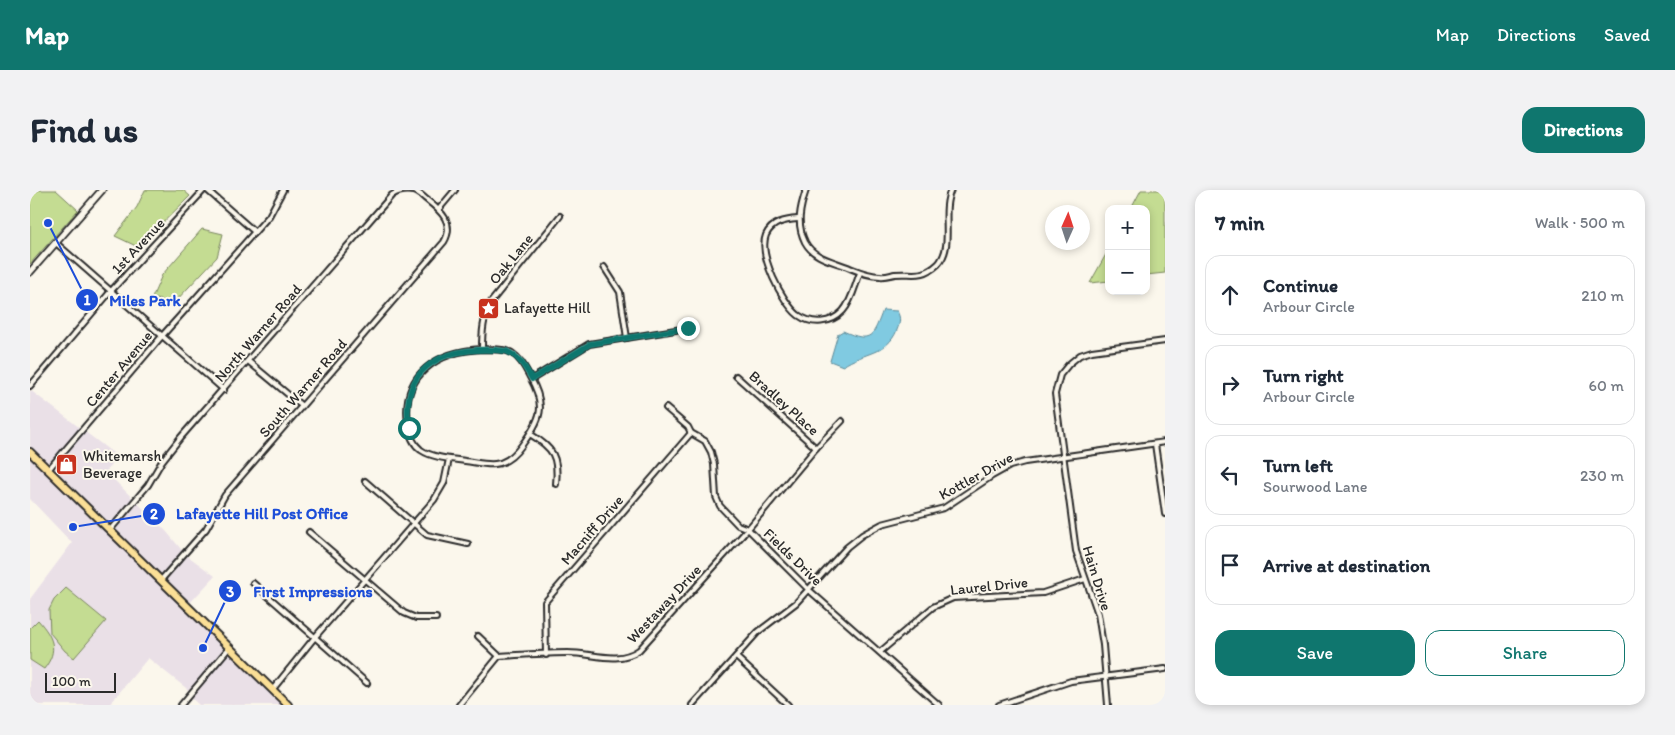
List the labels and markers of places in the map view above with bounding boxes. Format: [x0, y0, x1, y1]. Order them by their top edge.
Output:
callout: Miles Park [75, 285, 191, 316]
place icon: Lafayette Hill [476, 296, 500, 320]
place label: Lafayette Hill [504, 299, 591, 317]
place label: Whitemarsh Beverage [83, 447, 162, 482]
shop icon: Whitemarsh Beverage [55, 453, 79, 477]
callout: Lafayette Hill Post Office [141, 498, 358, 529]
callout: First Impressions [218, 576, 382, 607]

